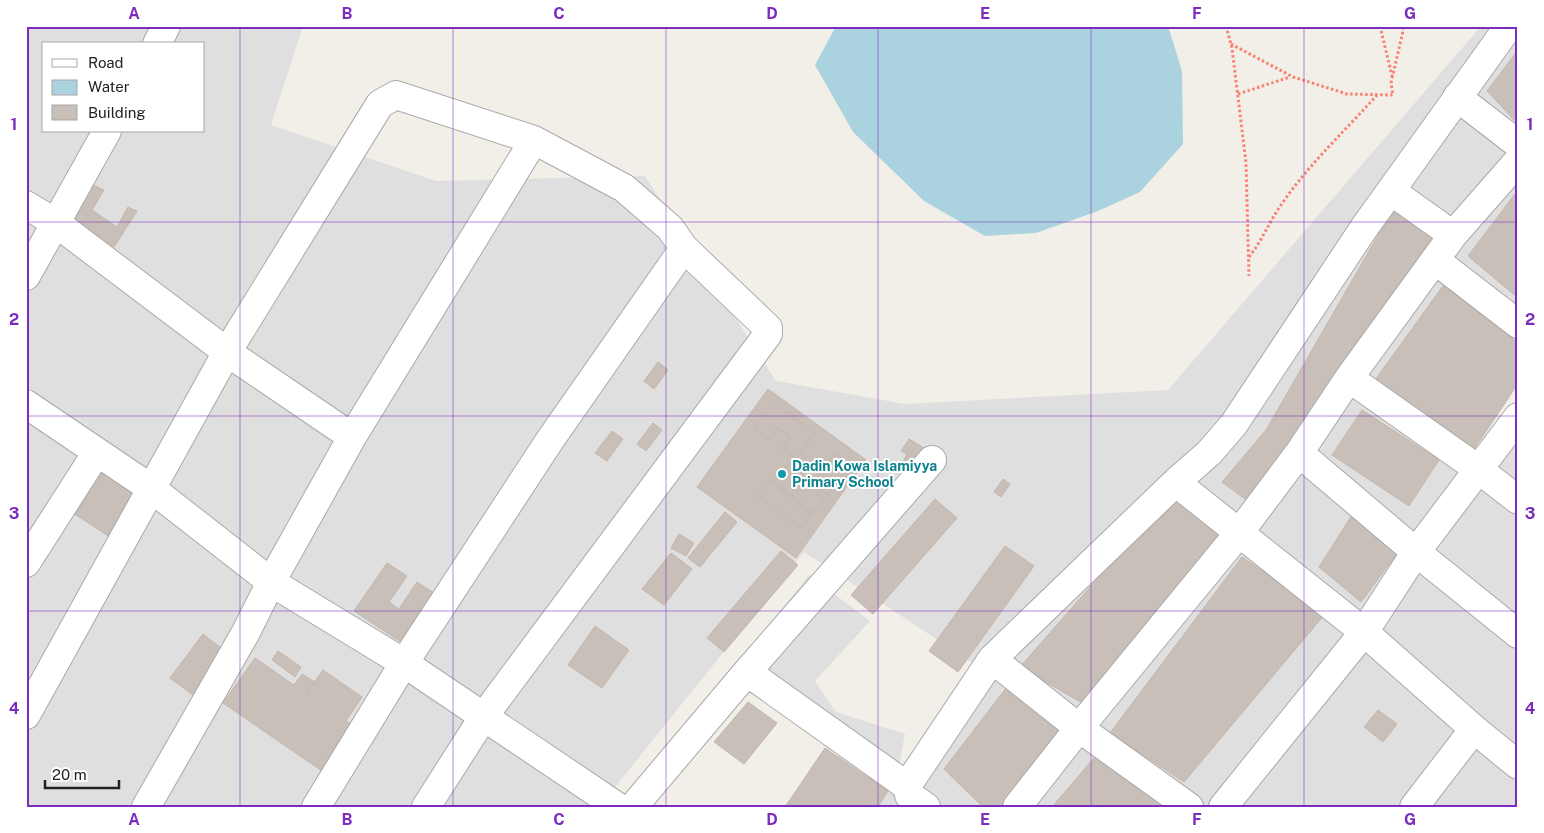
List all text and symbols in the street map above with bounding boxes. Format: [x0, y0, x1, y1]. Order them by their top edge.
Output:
text: A [128, 4, 140, 23]
text: B [342, 4, 353, 23]
text: C [553, 4, 565, 23]
text: D [766, 4, 778, 23]
text: E [980, 4, 990, 23]
text: F [1192, 4, 1202, 23]
text: G [1404, 4, 1416, 23]
legend [42, 42, 205, 132]
text: Road [88, 54, 124, 71]
text: Water [88, 78, 130, 95]
text: Building [88, 104, 146, 121]
text: 1 [11, 115, 17, 134]
text: 1 [1527, 115, 1533, 134]
text: 2 [9, 310, 19, 329]
text: 2 [1525, 310, 1535, 329]
place label: Dadin Kowa Islamiyya Primary School [792, 458, 937, 490]
marker: Dadin Kowa Islamiyya Primary School [776, 468, 788, 480]
text: 3 [9, 504, 19, 523]
text: 3 [1525, 504, 1535, 523]
text: 4 [9, 699, 20, 718]
text: 4 [1525, 699, 1536, 718]
scale bar [45, 758, 119, 790]
text: 20 m [52, 766, 87, 783]
text: A [128, 810, 140, 829]
text: B [342, 810, 353, 829]
text: C [553, 810, 565, 829]
text: D [766, 810, 778, 829]
text: E [980, 810, 990, 829]
text: F [1192, 810, 1202, 829]
text: G [1404, 810, 1416, 829]

